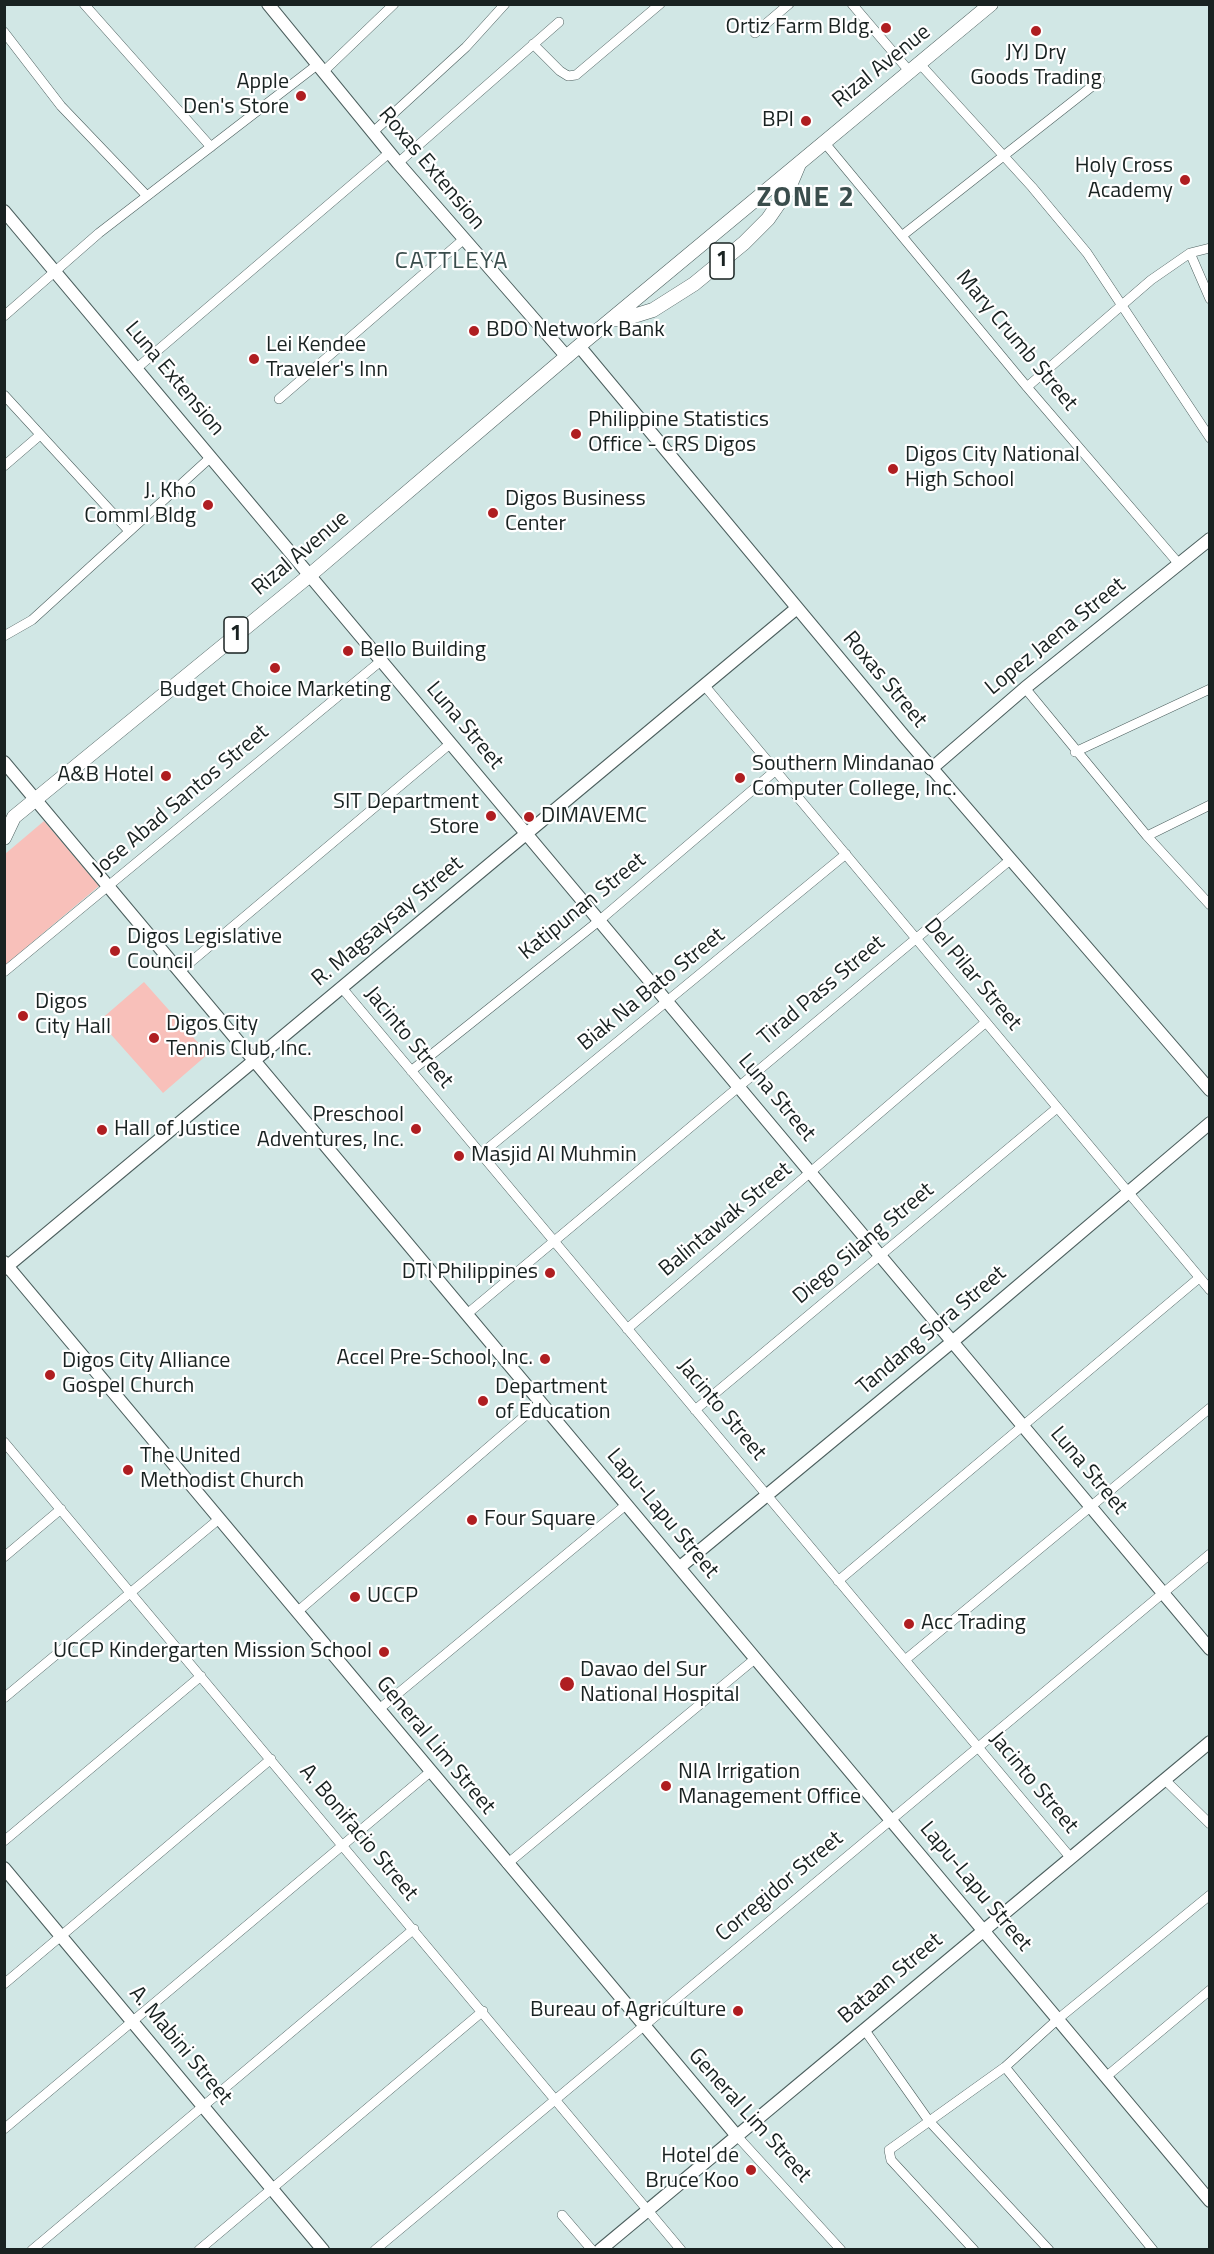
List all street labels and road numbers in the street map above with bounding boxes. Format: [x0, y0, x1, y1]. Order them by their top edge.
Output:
street label: Rizal Avenue [828, 20, 936, 114]
street label: Roxas Extension [372, 102, 490, 236]
road number: 1 [710, 243, 734, 279]
street label: Mary Crumb Street [950, 265, 1082, 417]
street label: Luna Extension [119, 317, 229, 441]
street label: Rizal Avenue [247, 506, 355, 602]
street label: Lopez Jaena Street [981, 572, 1131, 702]
road number: 1 [224, 617, 248, 653]
street label: Roxas Street [836, 627, 932, 733]
street label: Luna Street [420, 677, 508, 775]
street label: Jose Abad Santos Street [87, 720, 275, 882]
street label: Katipunan Street [514, 848, 652, 966]
street label: R. Magsaysay Street [307, 851, 469, 993]
street label: Del Pilar Street [917, 914, 1027, 1036]
street label: Biak Na Bato Street [573, 923, 731, 1057]
street label: Tirad Pass Street [753, 930, 891, 1052]
street label: Jacinto Street [358, 982, 458, 1094]
street label: Luna Street [732, 1049, 820, 1147]
street label: Balintawak Street [654, 1157, 798, 1283]
street label: Diego Silang Street [788, 1178, 940, 1310]
street label: Tandang Sora Street [852, 1261, 1012, 1401]
street label: Jacinto Street [671, 1354, 771, 1466]
street label: Luna Street [1044, 1422, 1132, 1520]
street label: Lapu-Lapu Street [600, 1444, 724, 1584]
street label: General Lim Street [370, 1672, 500, 1820]
street label: Jacinto Street [983, 1727, 1083, 1839]
street label: A. Bonifacio Street [293, 1759, 423, 1907]
street label: Lapu-Lapu Street [913, 1817, 1037, 1957]
street label: Corregidor Street [711, 1826, 849, 1948]
street label: Bataan Street [834, 1928, 948, 2030]
street label: A. Mabini Street [123, 1981, 237, 2111]
street label: General Lim Street [682, 2043, 816, 2189]

